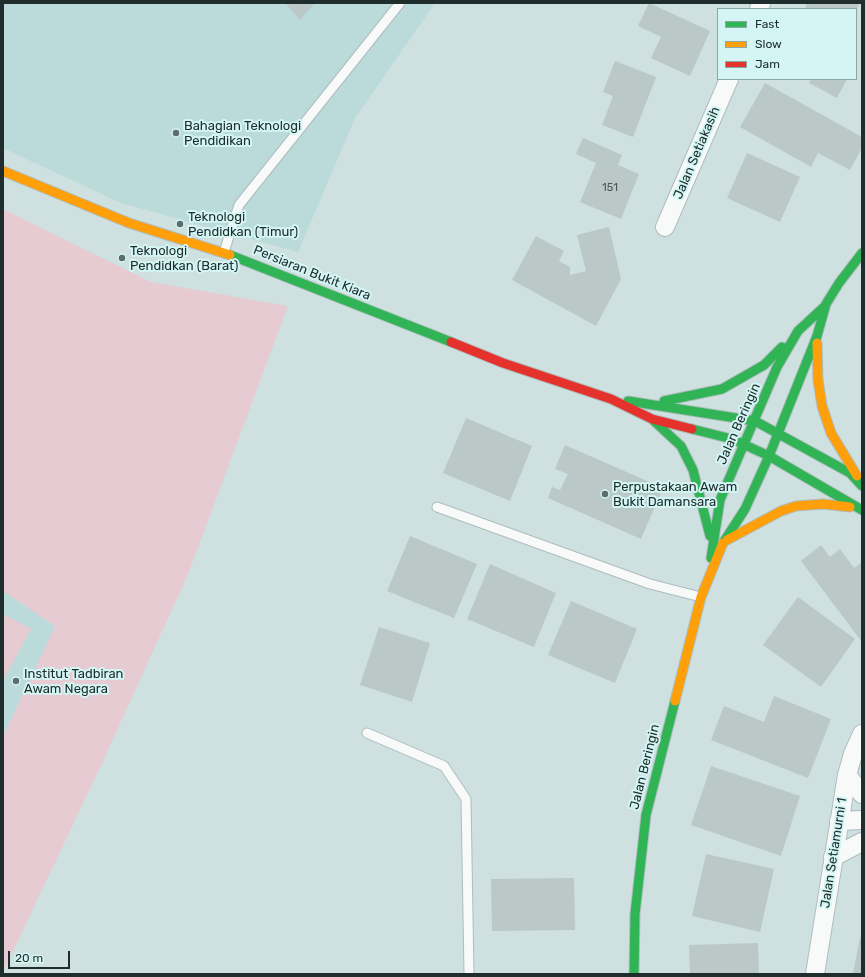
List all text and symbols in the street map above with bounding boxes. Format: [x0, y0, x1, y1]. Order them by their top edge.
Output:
legend [717, 8, 857, 80]
text: Fast [755, 17, 779, 31]
text: Slow [755, 37, 782, 51]
text: Jam [755, 57, 780, 71]
street label: Jalan Setiakasih [670, 104, 724, 202]
place label: Bahagian Teknologi Pendidikan [184, 118, 301, 149]
marker: Bahagian Teknologi Pendidikan [171, 128, 181, 138]
house number: 151 [602, 181, 618, 195]
place label: Teknologi Pendidkan (Timur) [188, 209, 298, 240]
marker: Teknologi Pendidkan (Timur) [175, 219, 185, 229]
street label: Persiaran Bukit Kiara [251, 242, 373, 304]
place label: Teknologi Pendidkan (Barat) [130, 243, 238, 274]
marker: Teknologi Pendidkan (Barat) [117, 253, 127, 263]
street label: Jalan Beringin [714, 381, 764, 467]
place label: Perpustakaan Awam Bukit Damansara [613, 479, 737, 510]
marker: Perpustakaan Awam Bukit Damansara [600, 489, 610, 499]
place label: Institut Tadbiran Awam Negara [24, 666, 123, 697]
marker: Institut Tadbiran Awam Negara [11, 676, 21, 686]
street label: Jalan Beringin [627, 723, 663, 811]
street label: Jalan Setiamurni 1 [818, 797, 850, 909]
scale bar [10, 943, 72, 969]
text: 20 m [15, 951, 43, 965]

